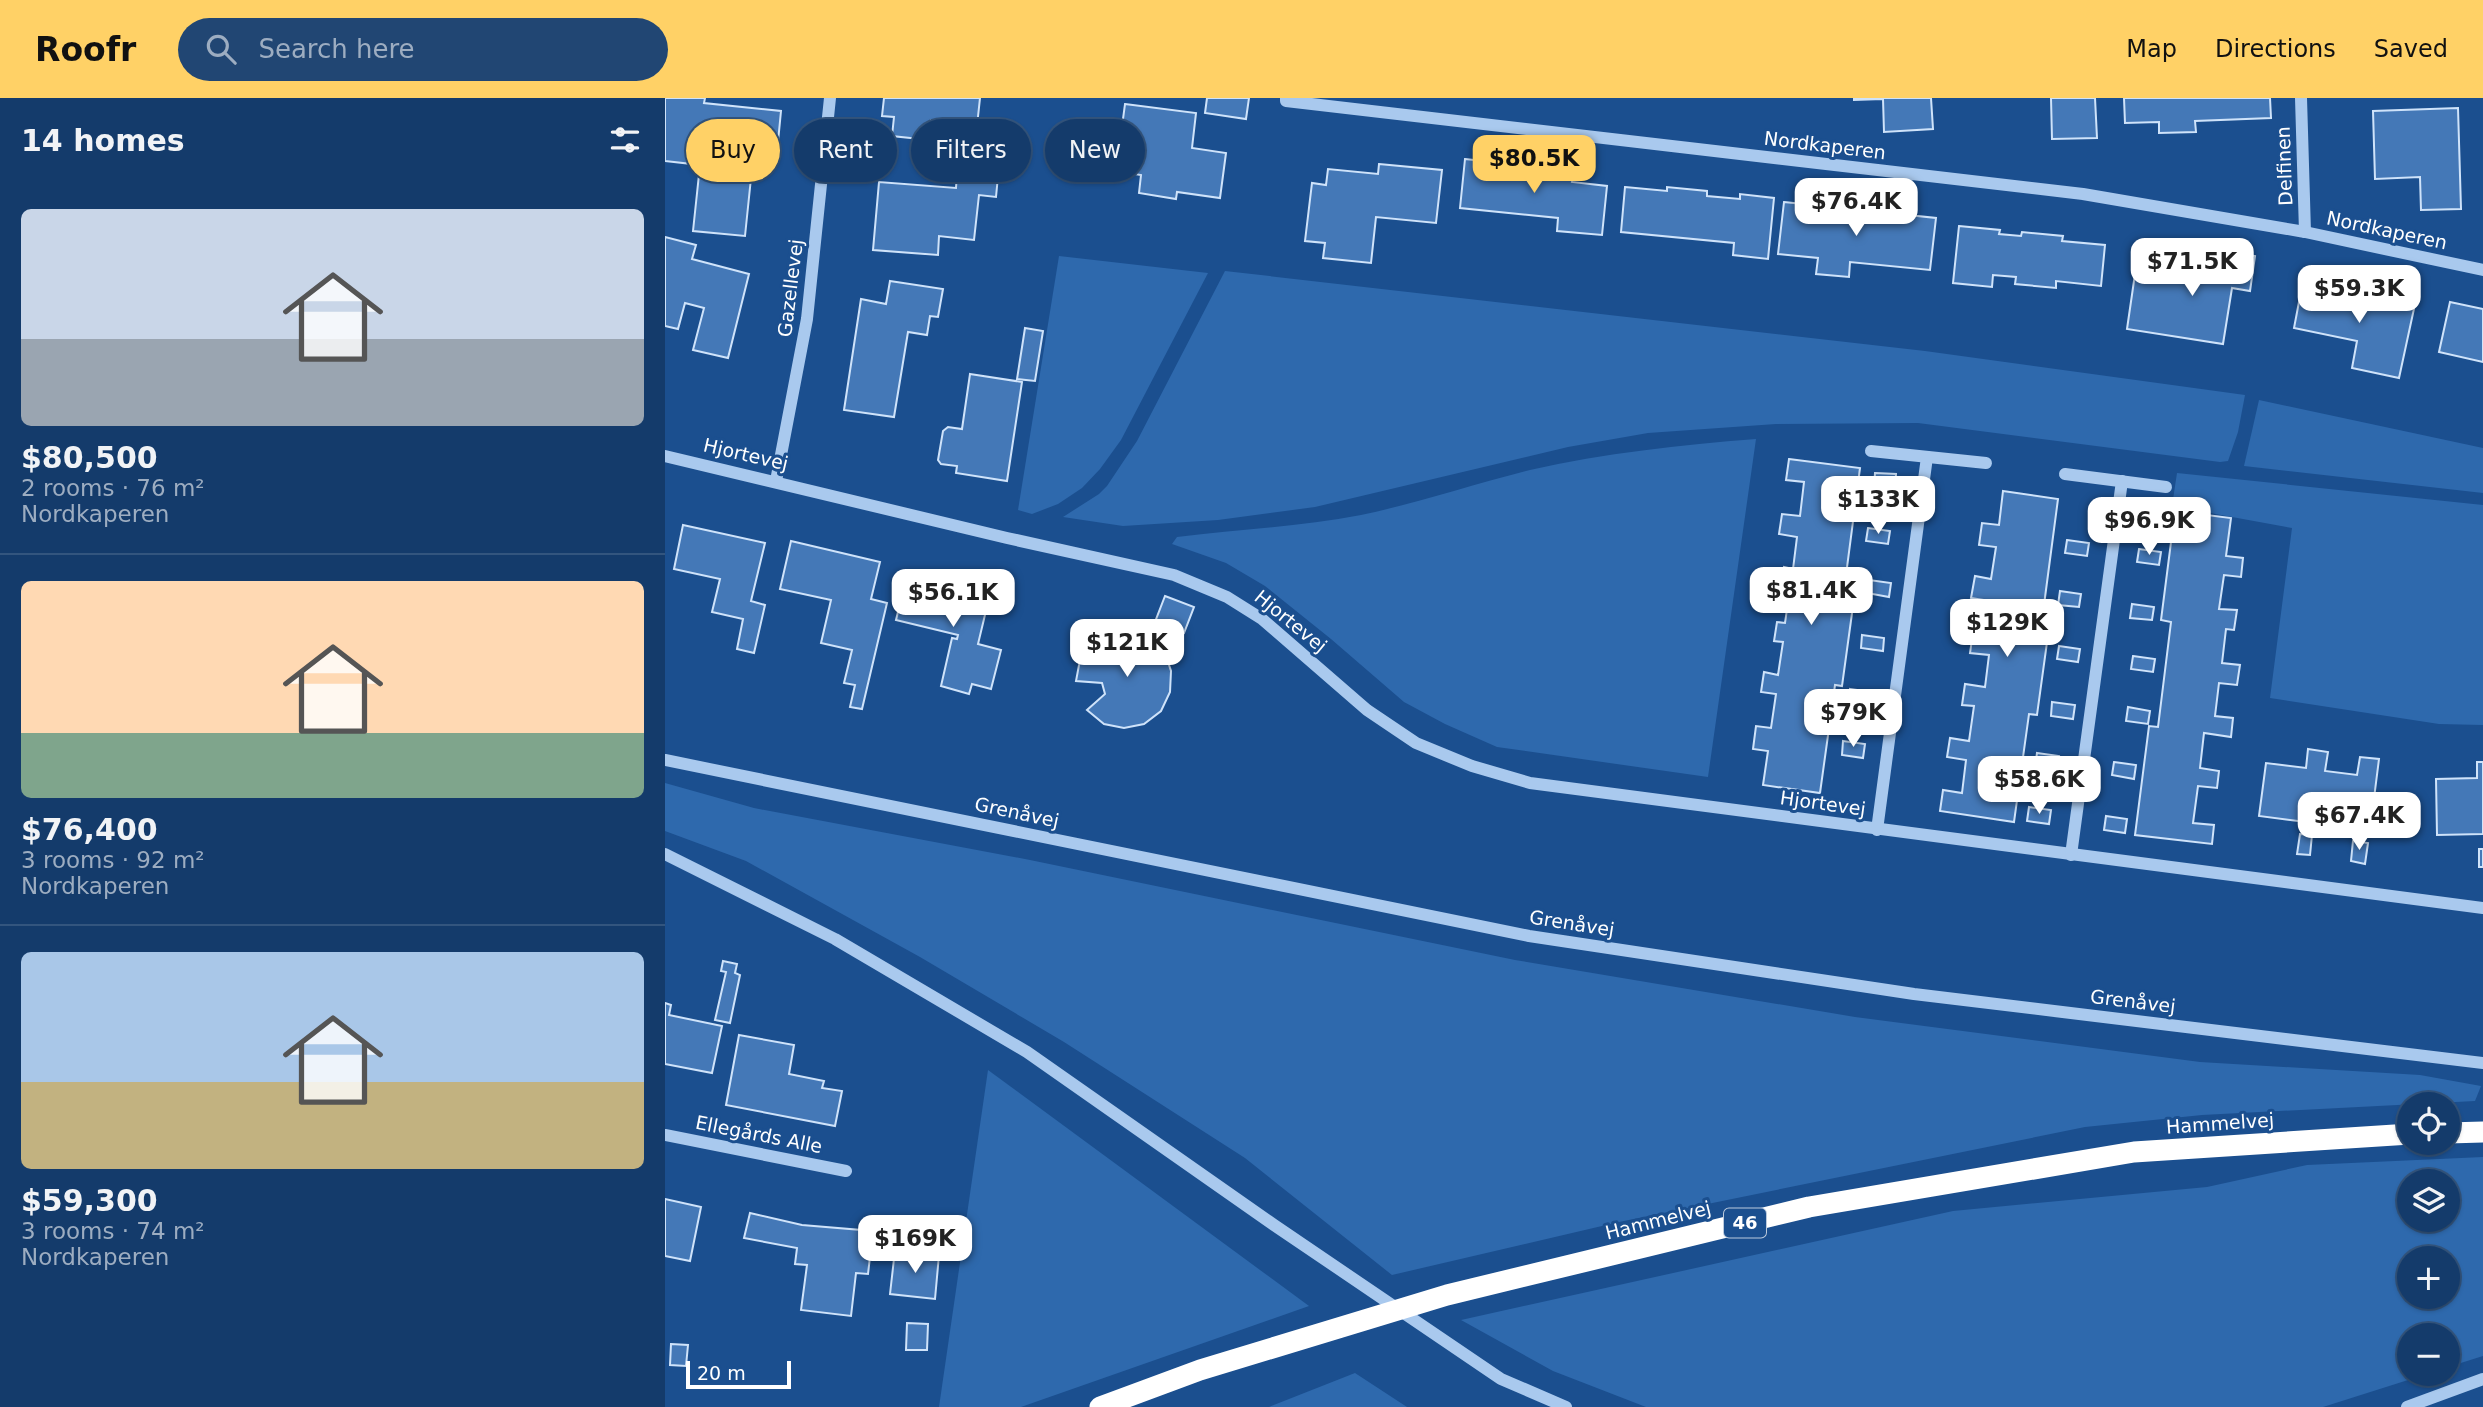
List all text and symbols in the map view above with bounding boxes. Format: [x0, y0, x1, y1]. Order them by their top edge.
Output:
search box [178, 18, 668, 81]
text: Roofr [35, 30, 136, 69]
icon: search [202, 30, 240, 68]
text: Search here [258, 34, 415, 64]
text: Map [2126, 35, 2177, 63]
text: Directions [2215, 35, 2336, 63]
text: Saved [2374, 35, 2448, 63]
chip: Buy [686, 119, 780, 182]
chip: Rent [794, 119, 897, 182]
chip: Filters [911, 119, 1031, 182]
chip: New [1045, 119, 1145, 182]
icon: filters [606, 121, 644, 159]
text: 14 homes [21, 123, 185, 158]
street label: Delfinen [2272, 126, 2296, 206]
street label: Nordkaperen [1763, 127, 1887, 163]
pin: $80.5K [1477, 136, 1591, 195]
text: $80.5K [1489, 145, 1579, 171]
pin: $76.4K [1799, 178, 1913, 238]
text: $76.4K [1811, 188, 1901, 214]
street label: Nordkaperen [2325, 206, 2449, 254]
street label: Gazellevej [773, 238, 807, 338]
pin: $71.5K [2135, 238, 2249, 298]
text: $71.5K [2147, 248, 2237, 274]
icon: home [270, 254, 396, 380]
pin: $59.3K [2302, 266, 2416, 325]
text: $59.3K [2314, 275, 2404, 301]
street label: Hjortevej [701, 434, 791, 474]
text: $80,500 [21, 440, 158, 475]
text: 2 rooms · 76 m² [21, 475, 205, 501]
pin: $133K [1829, 476, 1927, 536]
text: $133K [1837, 486, 1919, 512]
pin: $96.9K [2092, 498, 2206, 557]
text: Nordkaperen [21, 501, 169, 527]
text: $96.9K [2104, 507, 2194, 533]
pin: $81.4K [1754, 568, 1868, 627]
pin: $56.1K [896, 570, 1010, 629]
text: $81.4K [1766, 577, 1856, 603]
text: $56.1K [908, 579, 998, 605]
street label: Hjortevej [1251, 585, 1331, 657]
pin: $129K [1958, 600, 2056, 659]
text: $129K [1966, 609, 2048, 635]
pin: $121K [1078, 620, 1176, 679]
icon: home [270, 626, 396, 752]
text: $121K [1086, 629, 1168, 655]
pin: $79K [1812, 690, 1894, 749]
text: $79K [1820, 699, 1886, 725]
pin: $58.6K [1982, 756, 2096, 816]
text: $58.6K [1994, 766, 2084, 792]
street label: Hjortevej [1779, 786, 1867, 820]
street label: Grenåvej [973, 792, 1061, 832]
pin: $67.4K [2302, 792, 2416, 852]
text: $67.4K [2314, 802, 2404, 828]
text: $76,400 [21, 812, 158, 847]
text: 3 rooms · 92 m² [21, 847, 205, 873]
text: Nordkaperen [21, 873, 169, 899]
street label: Grenåvej [1528, 905, 1616, 941]
street label: Grenåvej [2089, 985, 2177, 1017]
icon: home [270, 997, 396, 1123]
map controls [2397, 1092, 2460, 1386]
button: locate [2397, 1092, 2460, 1155]
street label: Hammelvej [2165, 1108, 2275, 1138]
street label: Ellegårds Alle [694, 1111, 824, 1157]
button: layers [2397, 1169, 2460, 1232]
text: $59,300 [21, 1183, 158, 1218]
street label: Hammelvej [1603, 1196, 1713, 1244]
road number: 46 [1724, 1208, 1766, 1238]
pin: $169K [866, 1216, 964, 1275]
text: 3 rooms · 74 m² [21, 1218, 205, 1244]
text: $169K [874, 1225, 956, 1251]
text: Nordkaperen [21, 1244, 169, 1270]
button: + [2397, 1246, 2460, 1309]
button: − [2397, 1323, 2460, 1386]
scale bar [686, 1358, 791, 1390]
text: 20 m [697, 1362, 746, 1384]

